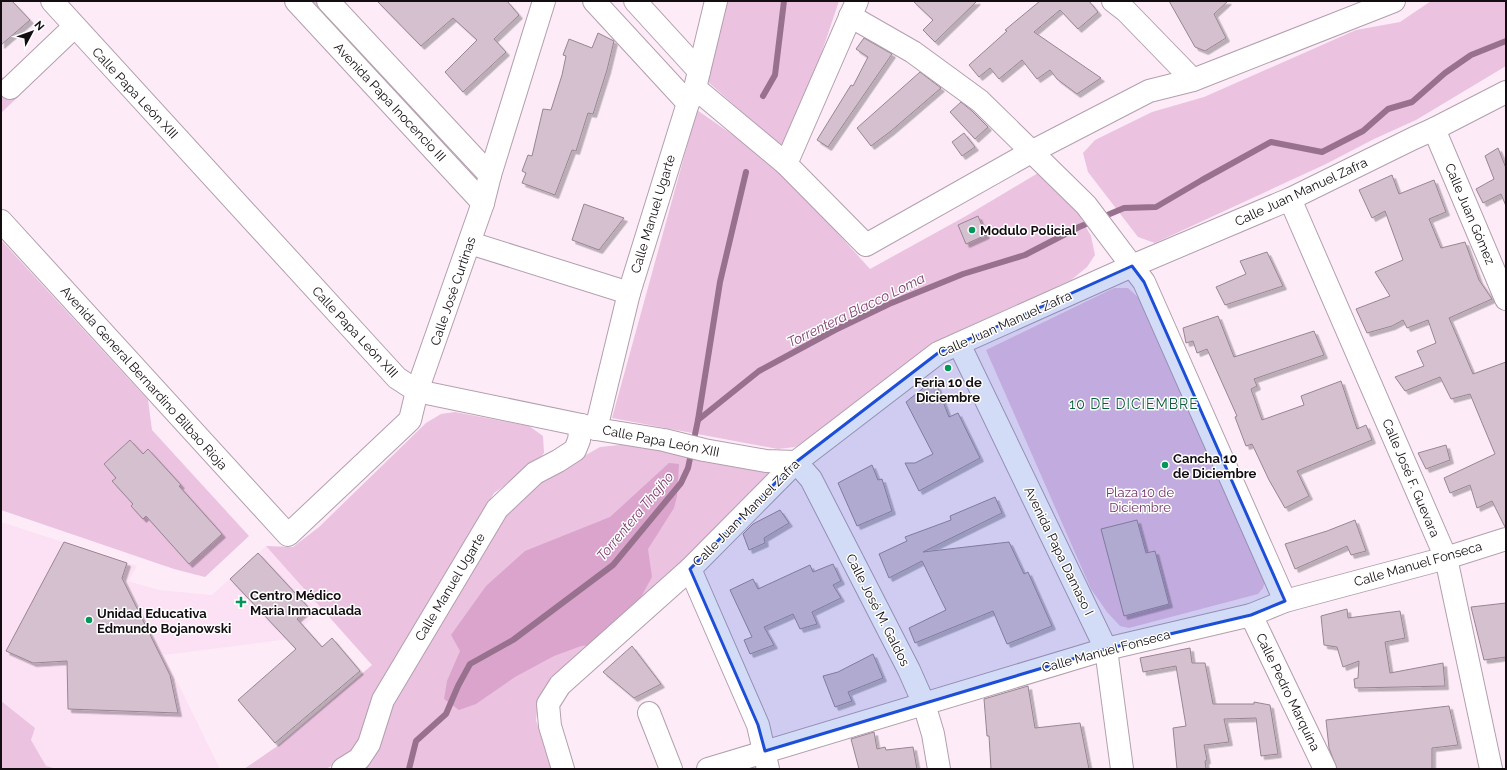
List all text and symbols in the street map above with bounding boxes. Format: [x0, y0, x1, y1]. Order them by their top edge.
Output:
north arrow [12, 12, 52, 52]
text: N [32, 18, 47, 33]
street label: Avenida Papa Inocencio III [331, 40, 449, 164]
street label: Calle Papa León XIII [89, 44, 181, 142]
street label: Calle Manuel Ugarte [628, 153, 678, 275]
street label: Calle Juan Manuel Zafra [1232, 155, 1370, 229]
street label: Calle Juan Gómez [1442, 161, 1498, 267]
place label: Modulo Policial [980, 223, 1077, 238]
marker: Modulo Policial [967, 225, 977, 235]
street label: Calle José Curtinas [427, 235, 479, 347]
water label: Torrentera Blacco Loma [785, 270, 927, 350]
street label: Avenida General Bernardino Bilbao Rioja [58, 283, 230, 473]
street label: Calle Papa León XIII [309, 283, 401, 381]
street label: Calle Juan Manuel Zafra [936, 288, 1074, 360]
marker: Feria 10 de Diciembre [943, 363, 953, 373]
place label: Feria 10 de Diciembre [914, 375, 982, 405]
district label: 10 DE DICIEMBRE [1069, 396, 1199, 412]
street label: Calle José F. Guevara [1379, 417, 1443, 539]
street label: Calle Papa León XIII [601, 422, 721, 460]
place label: Cancha 10 de Diciembre [1173, 451, 1257, 481]
street label: Calle Juan Manuel Zafra [690, 457, 802, 569]
marker: Cancha 10 de Diciembre [1160, 460, 1170, 470]
water label: Torrentera Thajho [593, 469, 677, 563]
street label: Avenida Papa Damaso I [1021, 484, 1097, 618]
park label: Plaza 10 de Diciembre [1106, 485, 1174, 515]
street label: Calle Manuel Ugarte [412, 530, 488, 644]
street label: Calle Manuel Fonseca [1352, 539, 1484, 589]
street label: Calle José M. Galdos [843, 551, 913, 669]
place label: Centro Médico Maria Inmaculada [250, 588, 362, 618]
marker: Centro Médico Maria Inmaculada [235, 596, 247, 608]
place label: Unidad Educativa Edmundo Bojanowski [97, 606, 231, 636]
marker: Unidad Educativa Edmundo Bojanowski [84, 615, 94, 625]
street label: Calle Manuel Fonseca [1040, 627, 1172, 675]
street label: Calle Pedro Marquina [1253, 631, 1323, 753]

